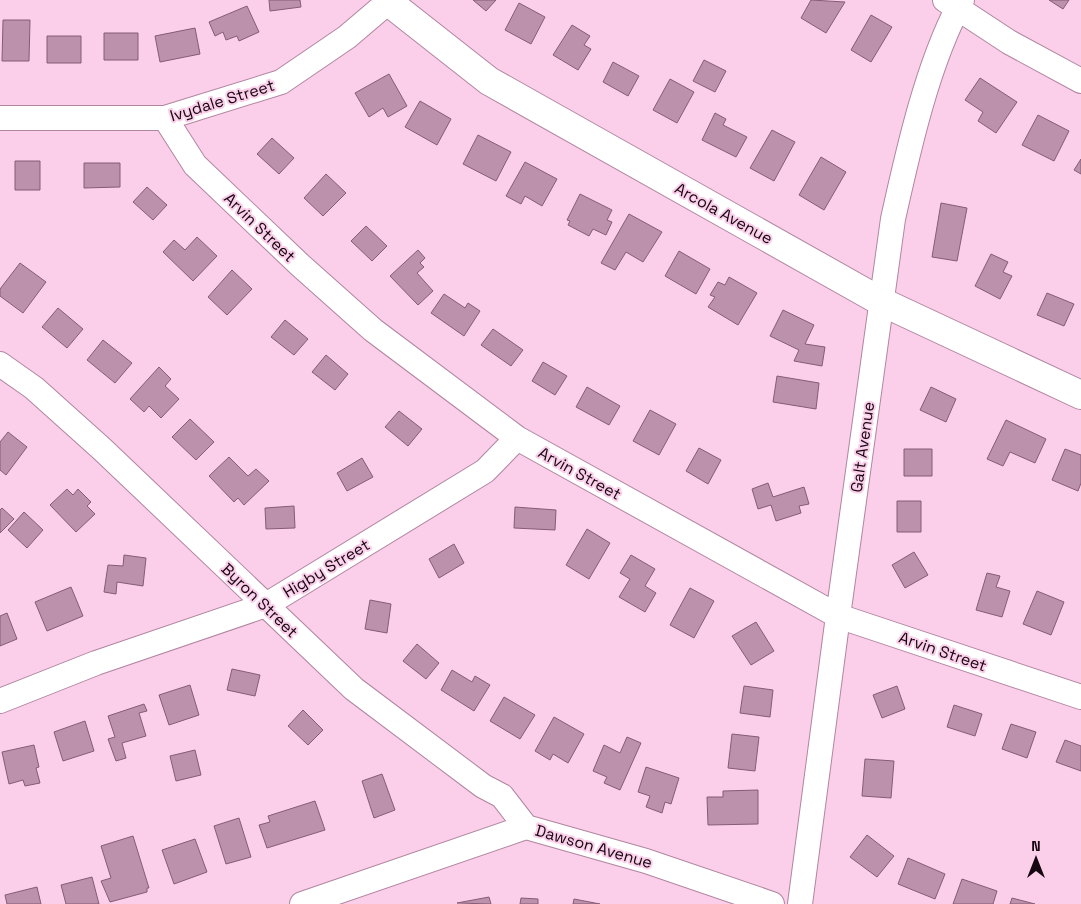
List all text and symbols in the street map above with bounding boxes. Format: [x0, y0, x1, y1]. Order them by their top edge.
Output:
street label: Ivydale Street [167, 75, 277, 126]
street label: Arcola Avenue [671, 178, 776, 249]
street label: Arvin Street [219, 188, 300, 267]
street label: Galt Avenue [846, 400, 879, 494]
street label: Arvin Street [535, 442, 625, 505]
street label: Higby Street [279, 534, 374, 603]
street label: Byron Street [217, 558, 302, 642]
street label: Arvin Street [896, 627, 989, 676]
street label: Dawson Avenue [533, 820, 655, 873]
north arrow [1011, 834, 1061, 884]
text: N [1031, 837, 1041, 855]

